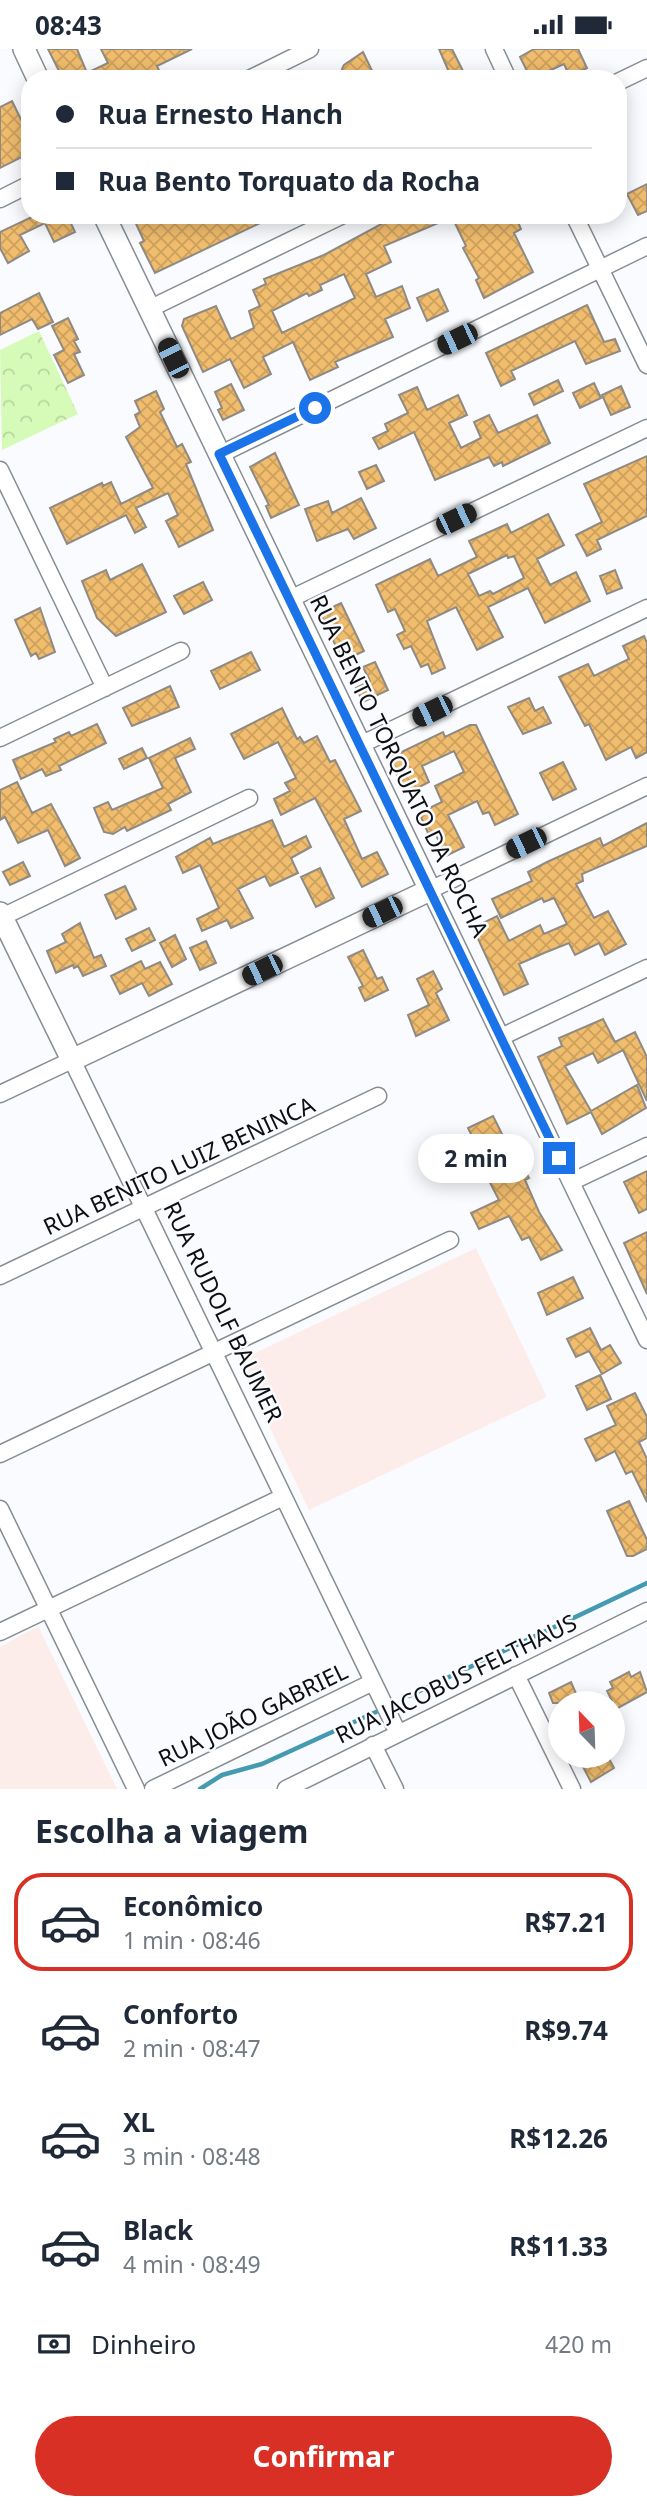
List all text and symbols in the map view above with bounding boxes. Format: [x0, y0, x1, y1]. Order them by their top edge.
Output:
text: 08:43 [35, 7, 102, 43]
text: Rua Ernesto Hanch [98, 96, 343, 132]
text: Rua Bento Torquato da Rocha [98, 163, 480, 199]
car [434, 320, 481, 358]
car [155, 335, 192, 381]
route start [299, 392, 331, 424]
car [433, 500, 480, 538]
street label: RUA BENTO TORQUATO DA ROCHA [303, 589, 497, 942]
car [409, 692, 456, 730]
car [503, 824, 550, 862]
car [359, 893, 406, 931]
car [239, 951, 286, 989]
street label: RUA BENITO LUIZ BENINCA [38, 1088, 320, 1242]
callout: 2 min [419, 1133, 534, 1183]
text: 2 min [444, 1142, 508, 1174]
route end [543, 1142, 575, 1174]
street label: RUA RUDOLF BAUMER [157, 1196, 291, 1427]
street label: RUA JACOBUS FELTHAUS [330, 1606, 582, 1751]
street label: RUA JOÃO GABRIEL [153, 1654, 353, 1774]
north arrow [548, 1691, 625, 1767]
map controls [548, 1691, 625, 1768]
text: Escolha a viagem [35, 1809, 308, 1852]
text: Econômico [123, 1888, 263, 1924]
icon: car [39, 1891, 102, 1954]
text: R$7.21 [524, 1904, 608, 1940]
text: 1 min · 08:46 [123, 1924, 261, 1956]
text: Conforto [123, 1996, 238, 2032]
icon: car [39, 1999, 102, 2062]
text: R$9.74 [524, 2012, 608, 2048]
text: 2 min · 08:47 [123, 2032, 261, 2064]
text: XL [123, 2104, 155, 2140]
icon: car [39, 2107, 102, 2170]
text: R$12.26 [509, 2120, 608, 2156]
text: 3 min · 08:48 [123, 2140, 261, 2172]
text: Black [123, 2212, 193, 2248]
icon: car [39, 2215, 102, 2278]
text: R$11.33 [509, 2228, 608, 2264]
text: 4 min · 08:49 [123, 2248, 261, 2280]
icon: cash [35, 2325, 73, 2363]
text: Dinheiro [91, 2326, 196, 2362]
text: 420 m [545, 2328, 612, 2360]
button: Confirmar [35, 2416, 612, 2496]

